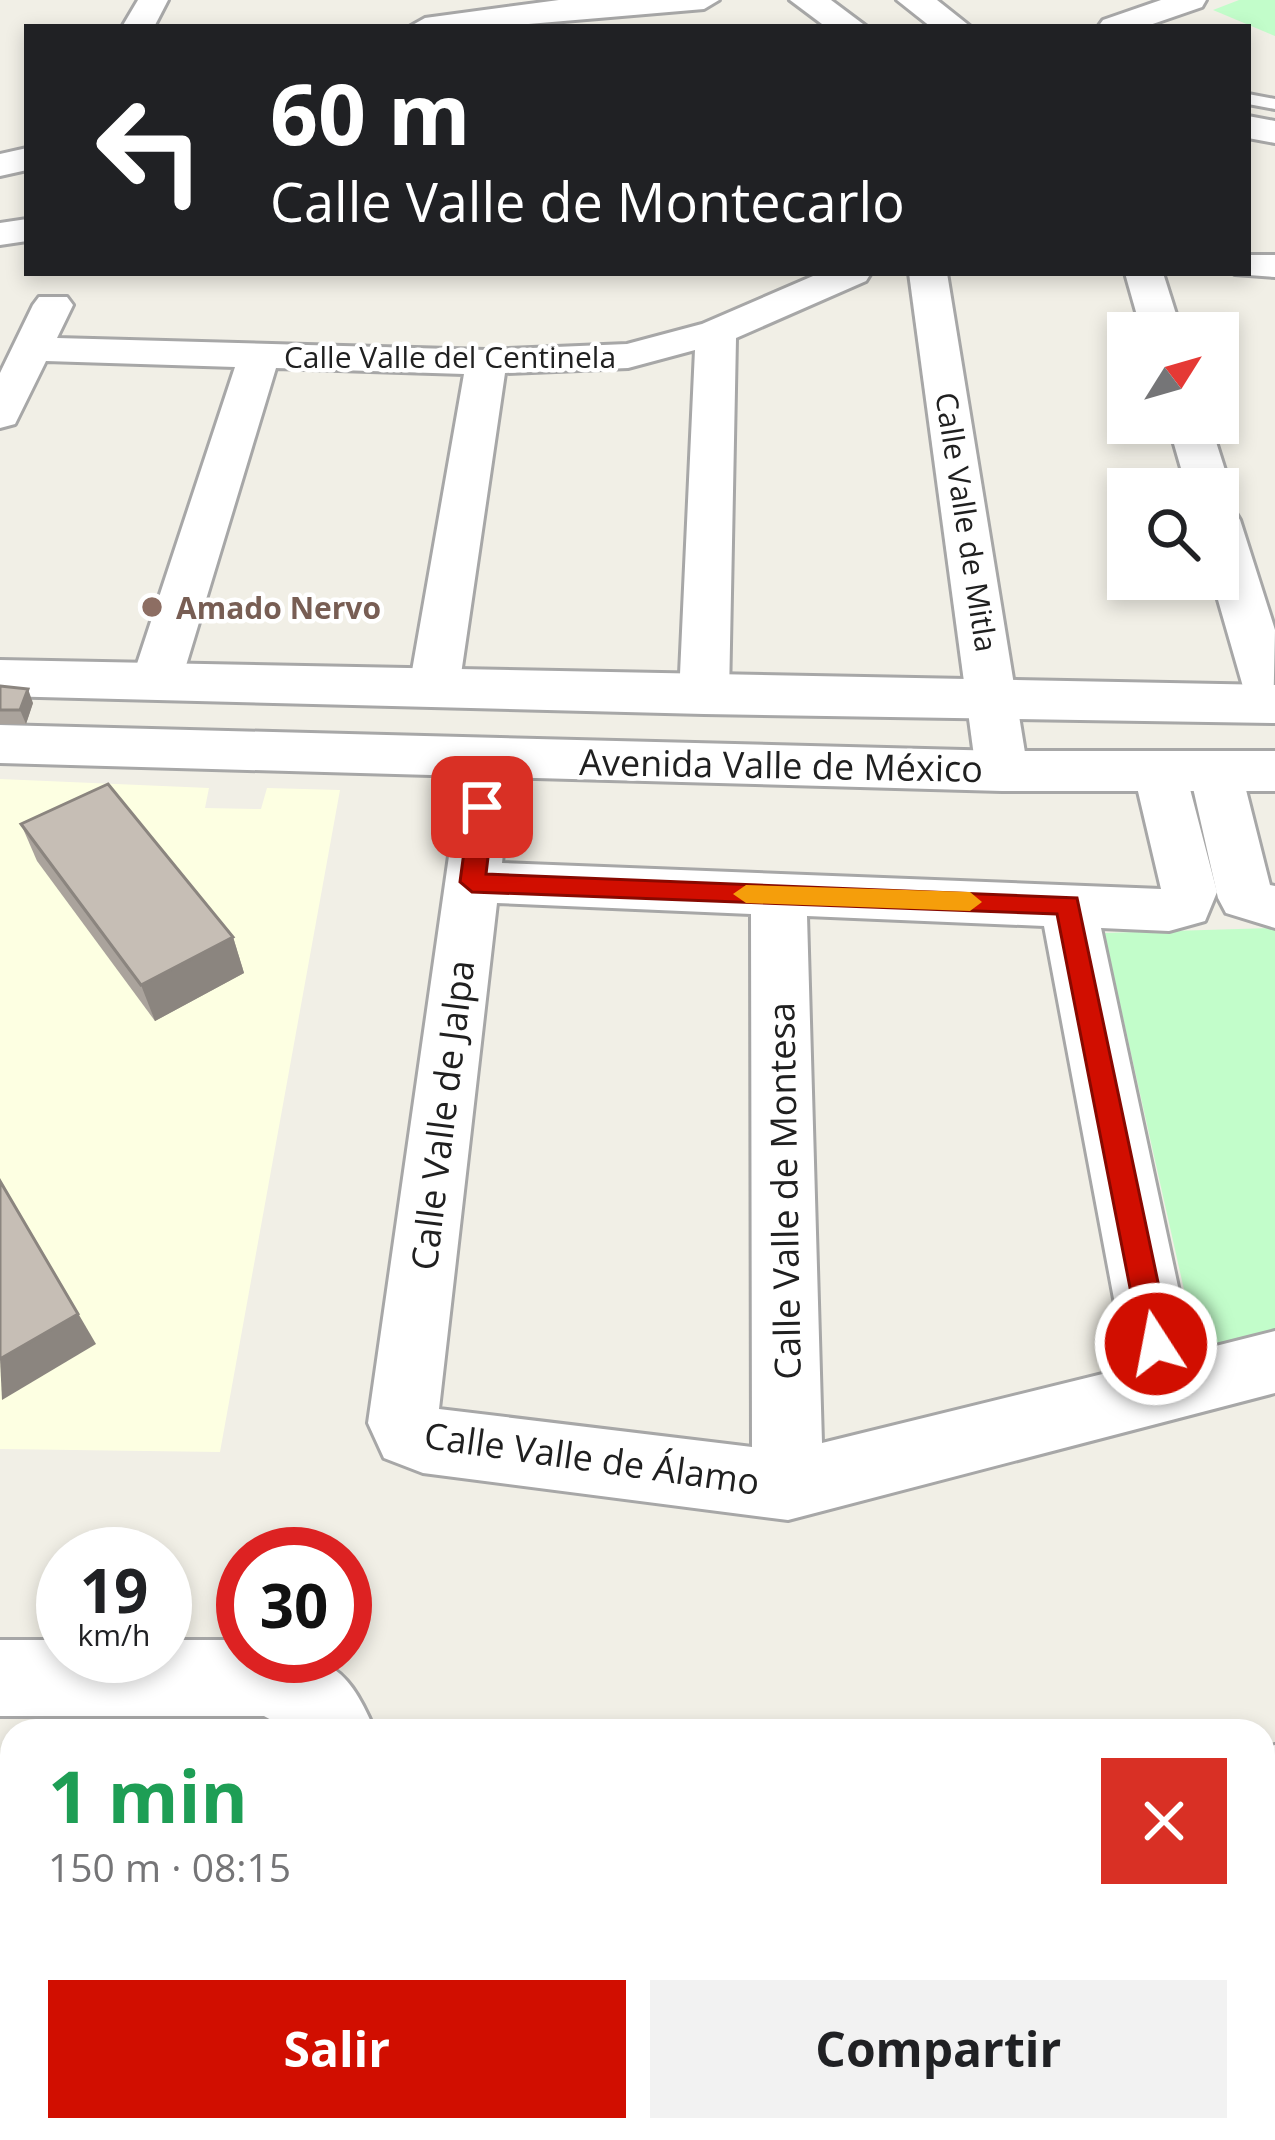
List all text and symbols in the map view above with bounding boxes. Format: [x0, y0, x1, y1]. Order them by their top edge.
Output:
text: 60 m [270, 55, 470, 170]
icon: left [72, 72, 228, 228]
text: Calle Valle de Montecarlo [270, 164, 905, 238]
north arrow [1107, 312, 1239, 444]
map controls [1107, 312, 1239, 600]
street label: Calle Valle del Centinela [284, 336, 616, 377]
street label: Calle Valle de Mitla [926, 389, 1008, 655]
button: search [1107, 468, 1239, 600]
place label: Amado Nervo [176, 587, 381, 628]
marker: Amado Nervo [139, 594, 165, 620]
street label: Avenida Valle de México [579, 737, 983, 793]
pin [431, 756, 533, 858]
icon: arrive [449, 774, 515, 840]
street label: Calle Valle de Jalpa [399, 957, 485, 1273]
street label: Calle Valle de Montesa [756, 1002, 812, 1380]
position arrow [1093, 1281, 1219, 1407]
street label: Calle Valle de Álamo [421, 1410, 763, 1506]
speed limit sign: 30 [216, 1527, 372, 1683]
text: 19 [80, 1549, 148, 1631]
text: km/h [78, 1614, 150, 1655]
text: 1 min [48, 1746, 248, 1844]
button: close [1101, 1758, 1227, 1884]
text: 150 m · 08:15 [48, 1840, 291, 1893]
button: Salir [48, 1980, 626, 2118]
button: Compartir [650, 1980, 1227, 2118]

